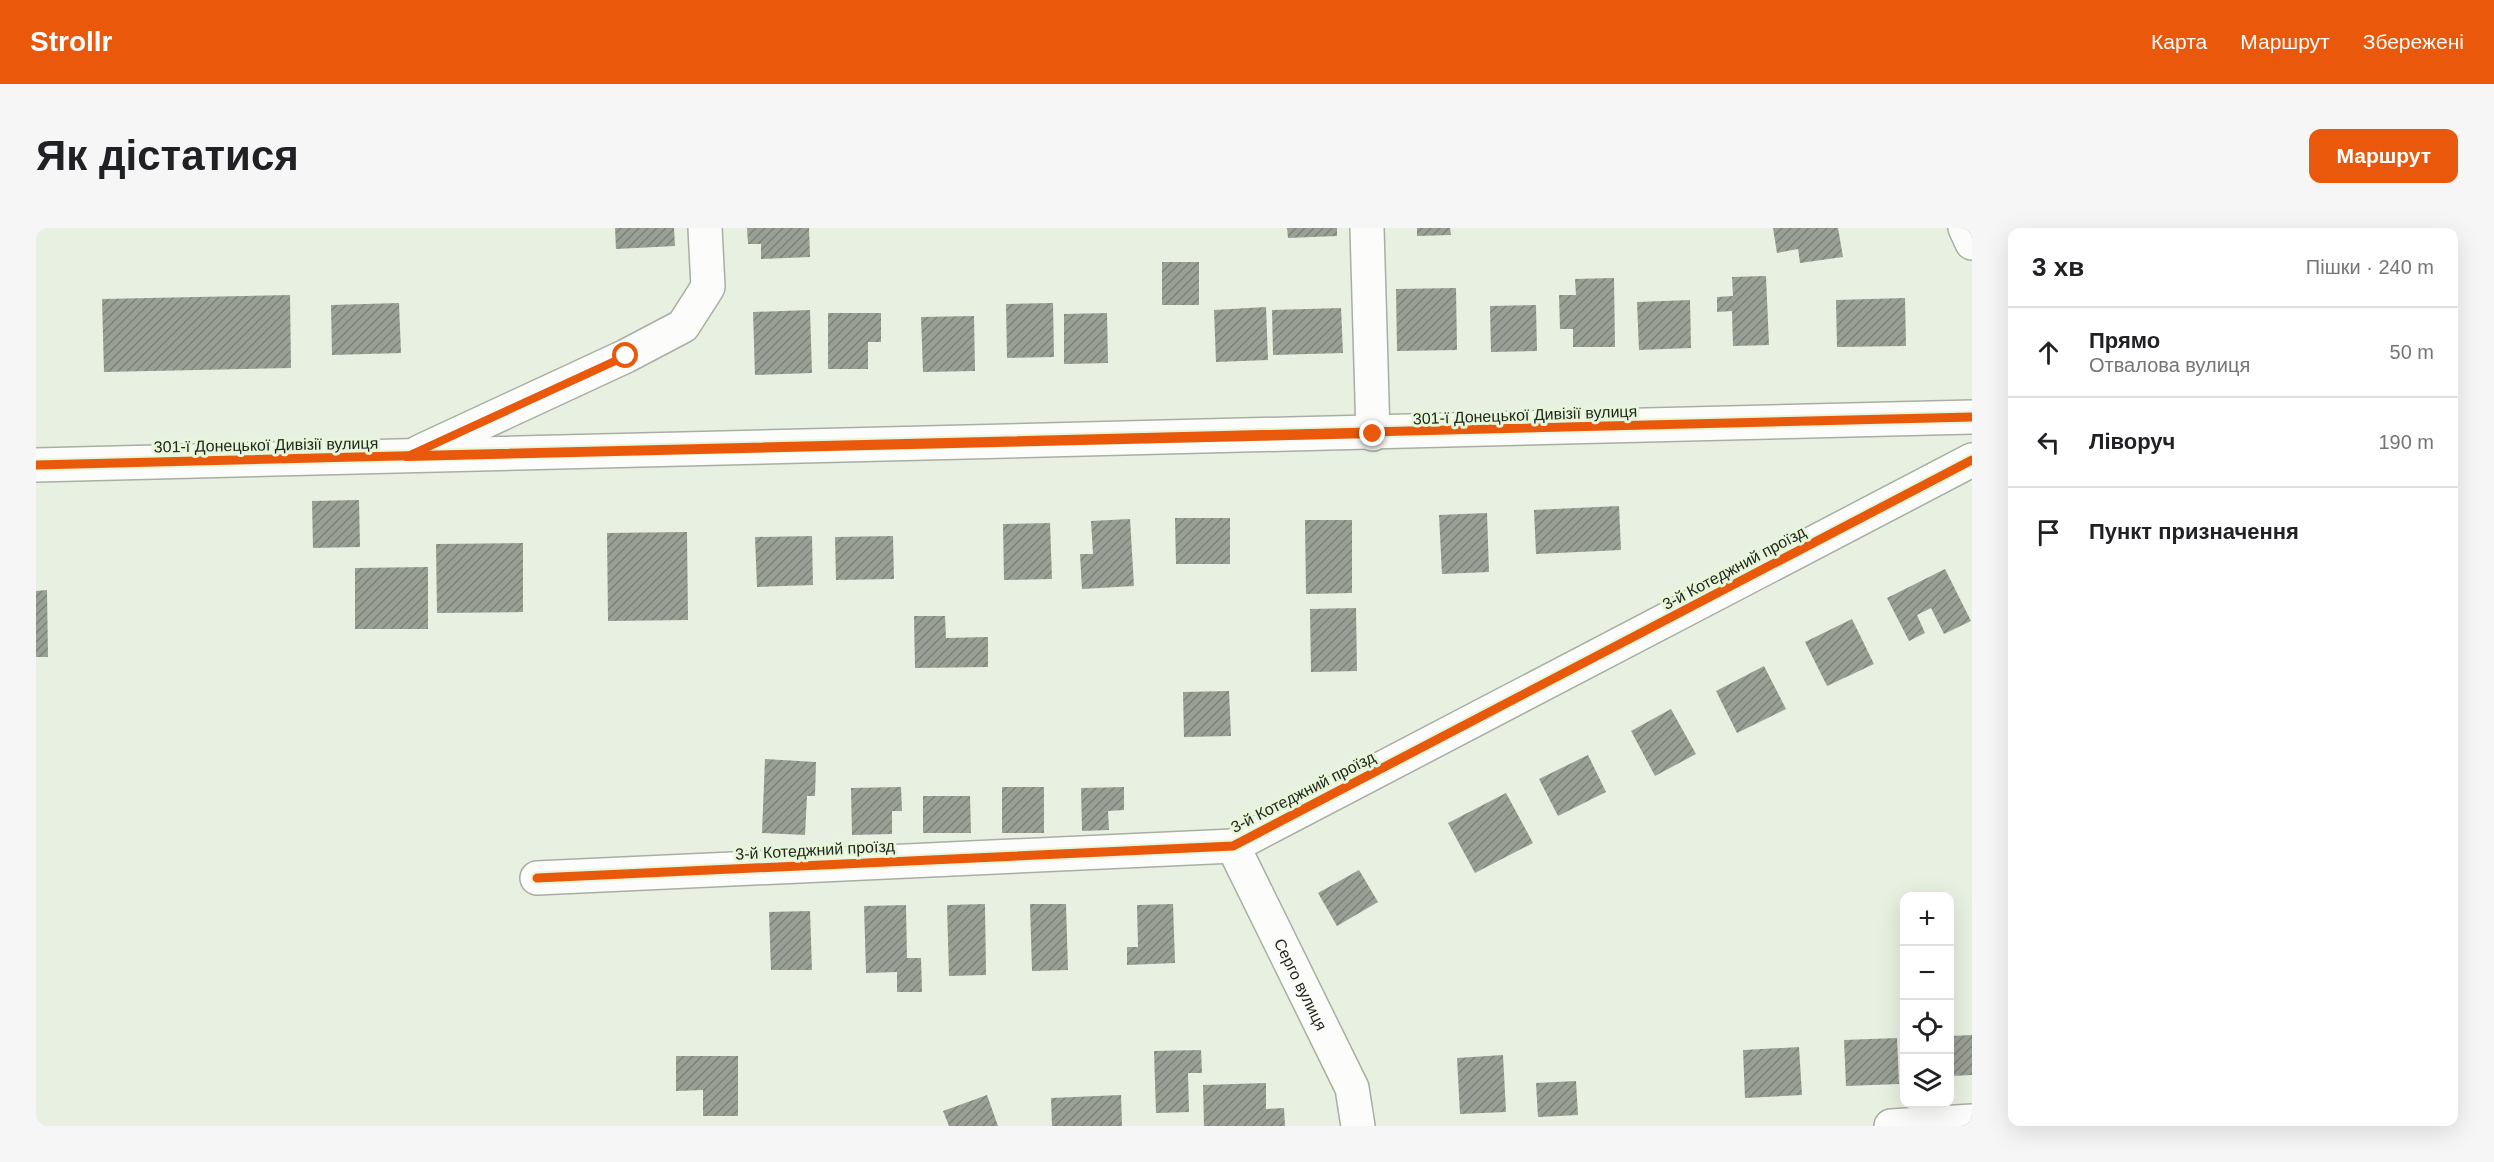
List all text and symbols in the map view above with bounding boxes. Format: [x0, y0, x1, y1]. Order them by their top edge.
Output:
text: Strollr [30, 26, 112, 57]
text: Карта [2151, 30, 2207, 53]
text: Маршрут [2240, 30, 2330, 53]
text: Збережені [2363, 30, 2464, 53]
button: Маршрут [2309, 129, 2458, 183]
text: Як дістатися [36, 132, 299, 179]
text: 3 хв [2032, 252, 2084, 282]
text: Пішки · 240 m [2306, 256, 2434, 278]
text: Прямо [2089, 328, 2160, 353]
icon: ahead [2032, 336, 2065, 369]
text: 50 m [2390, 341, 2434, 363]
route start [612, 342, 638, 368]
text: Отвалова вулиця [2089, 354, 2250, 376]
street label: 301-ї Донецької Дивізії вулиця [1412, 403, 1638, 427]
route end [1359, 420, 1385, 446]
icon: left [2032, 426, 2065, 459]
text: Ліворуч [2089, 429, 2175, 454]
text: 190 m [2378, 431, 2434, 453]
street label: 301-ї Донецької Дивізії вулиця [154, 435, 378, 455]
icon: arrive [2032, 516, 2065, 549]
text: Пункт призначення [2089, 519, 2299, 544]
street label: 3-й Котеджний проїзд [1660, 523, 1809, 613]
street label: 3-й Котеджний проїзд [1228, 748, 1379, 836]
street label: 3-й Котеджний проїзд [735, 837, 896, 863]
map controls [1900, 892, 1954, 1108]
button: + [1900, 892, 1954, 946]
street label: Серго вулиця [1271, 936, 1331, 1033]
button: − [1900, 946, 1954, 1000]
button: locate [1900, 1000, 1954, 1054]
button: layers [1900, 1054, 1954, 1108]

